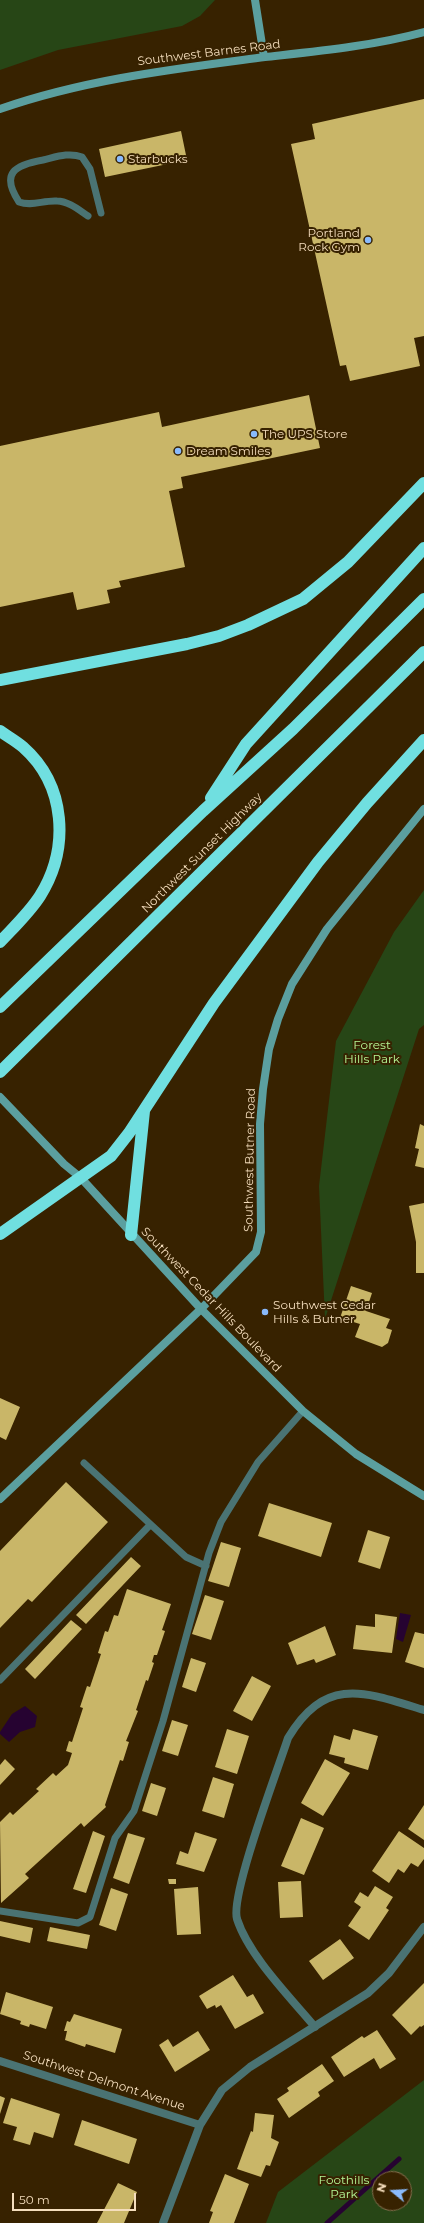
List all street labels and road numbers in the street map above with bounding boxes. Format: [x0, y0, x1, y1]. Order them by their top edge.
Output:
street label: Southwest Barnes Road [137, 37, 281, 69]
street label: Northwest Sunset Highway [139, 790, 265, 916]
street label: Southwest Butner Road [242, 1088, 258, 1232]
street label: Southwest Cedar Hills Boulevard [138, 1225, 284, 1375]
street label: Southwest Delmont Avenue [21, 2048, 187, 2114]

